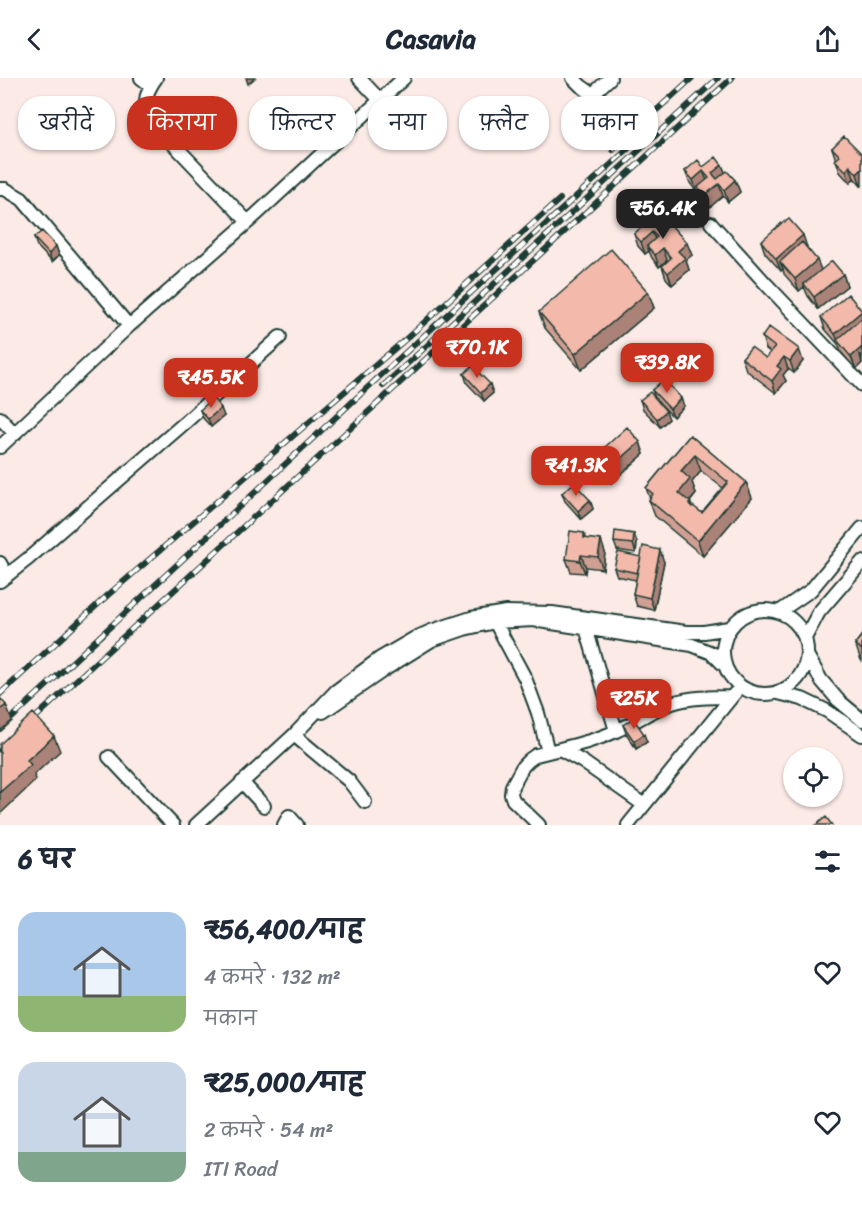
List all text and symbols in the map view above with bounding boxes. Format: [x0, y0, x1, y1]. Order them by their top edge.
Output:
text: Casavia [386, 15, 476, 63]
icon: back [18, 23, 51, 56]
icon: share [811, 23, 844, 56]
chip: खरीदें [18, 96, 115, 150]
chip: किराया [127, 96, 237, 150]
chip: फ़िल्टर [249, 96, 356, 150]
chip: नया [368, 96, 447, 150]
chip: फ़्लैट [459, 96, 549, 150]
chip: मकान [561, 96, 658, 150]
pin: ₹56.4K [614, 189, 712, 240]
text: ₹56.4K [630, 191, 696, 226]
pin: ₹70.1K [428, 328, 526, 379]
text: ₹70.1K [446, 330, 508, 365]
pin: ₹39.8K [618, 343, 716, 394]
text: ₹39.8K [635, 345, 699, 380]
pin: ₹45.5K [162, 358, 260, 409]
text: ₹45.5K [178, 360, 244, 395]
pin: ₹41.3K [527, 446, 625, 497]
text: ₹41.3K [545, 448, 607, 483]
pin: ₹25K [598, 679, 670, 730]
text: ₹25K [610, 681, 658, 716]
map controls [783, 747, 843, 807]
button: locate [783, 747, 843, 807]
text: 6 घर [18, 836, 74, 882]
icon: filters [811, 845, 844, 878]
text: ₹56,400/माह [204, 906, 364, 952]
icon: home [66, 936, 138, 1008]
icon: heart [811, 956, 844, 989]
text: 4 कमरे · 132 m² [204, 960, 341, 995]
text: मकान [204, 1001, 257, 1036]
text: ₹25,000/माह [204, 1059, 364, 1105]
icon: home [66, 1086, 138, 1158]
icon: heart [811, 1106, 844, 1139]
text: 2 कमरे · 54 m² [204, 1113, 333, 1148]
text: ITI Road [204, 1152, 277, 1187]

